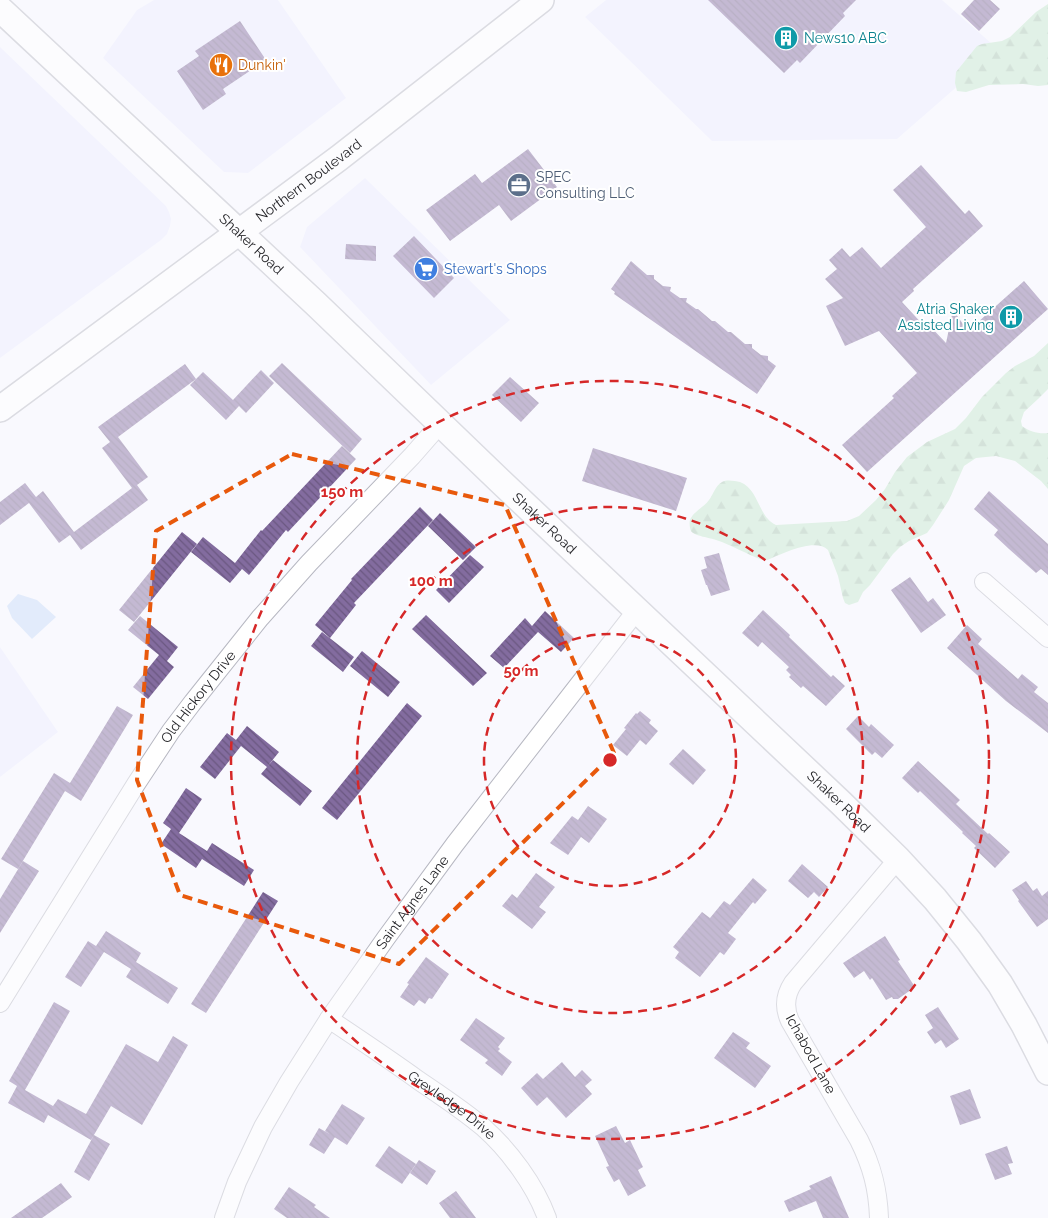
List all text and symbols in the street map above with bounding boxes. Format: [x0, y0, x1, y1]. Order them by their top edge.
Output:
building icon: News10 ABC [773, 25, 799, 51]
place label: News10 ABC [804, 30, 887, 46]
restaurant icon: Dunkin' [208, 52, 234, 78]
place label: Dunkin' [238, 57, 286, 73]
street label: Northern Boulevard [252, 136, 365, 225]
place label: SPEC Consulting LLC [536, 169, 635, 201]
office icon: SPEC Consulting LLC [506, 172, 532, 198]
street label: Shaker Road [216, 210, 287, 277]
supermarket icon: Stewart's Shops [413, 256, 439, 282]
place label: Stewart's Shops [444, 261, 547, 277]
place label: Atria Shaker Assisted Living [898, 301, 994, 333]
building icon: Atria Shaker Assisted Living [998, 304, 1024, 330]
text: 150 m [321, 483, 363, 501]
street label: Shaker Road [510, 489, 580, 557]
text: 100 m [409, 572, 453, 590]
street label: Old Hickory Drive [157, 647, 239, 746]
text: 50 m [503, 662, 539, 680]
centre of rings [601, 751, 619, 769]
street label: Shaker Road [804, 767, 874, 835]
street label: Saint Agnes Lane [373, 852, 452, 952]
street label: Ichabod Lane [783, 1012, 839, 1096]
street label: Greyledge Drive [405, 1067, 499, 1143]

